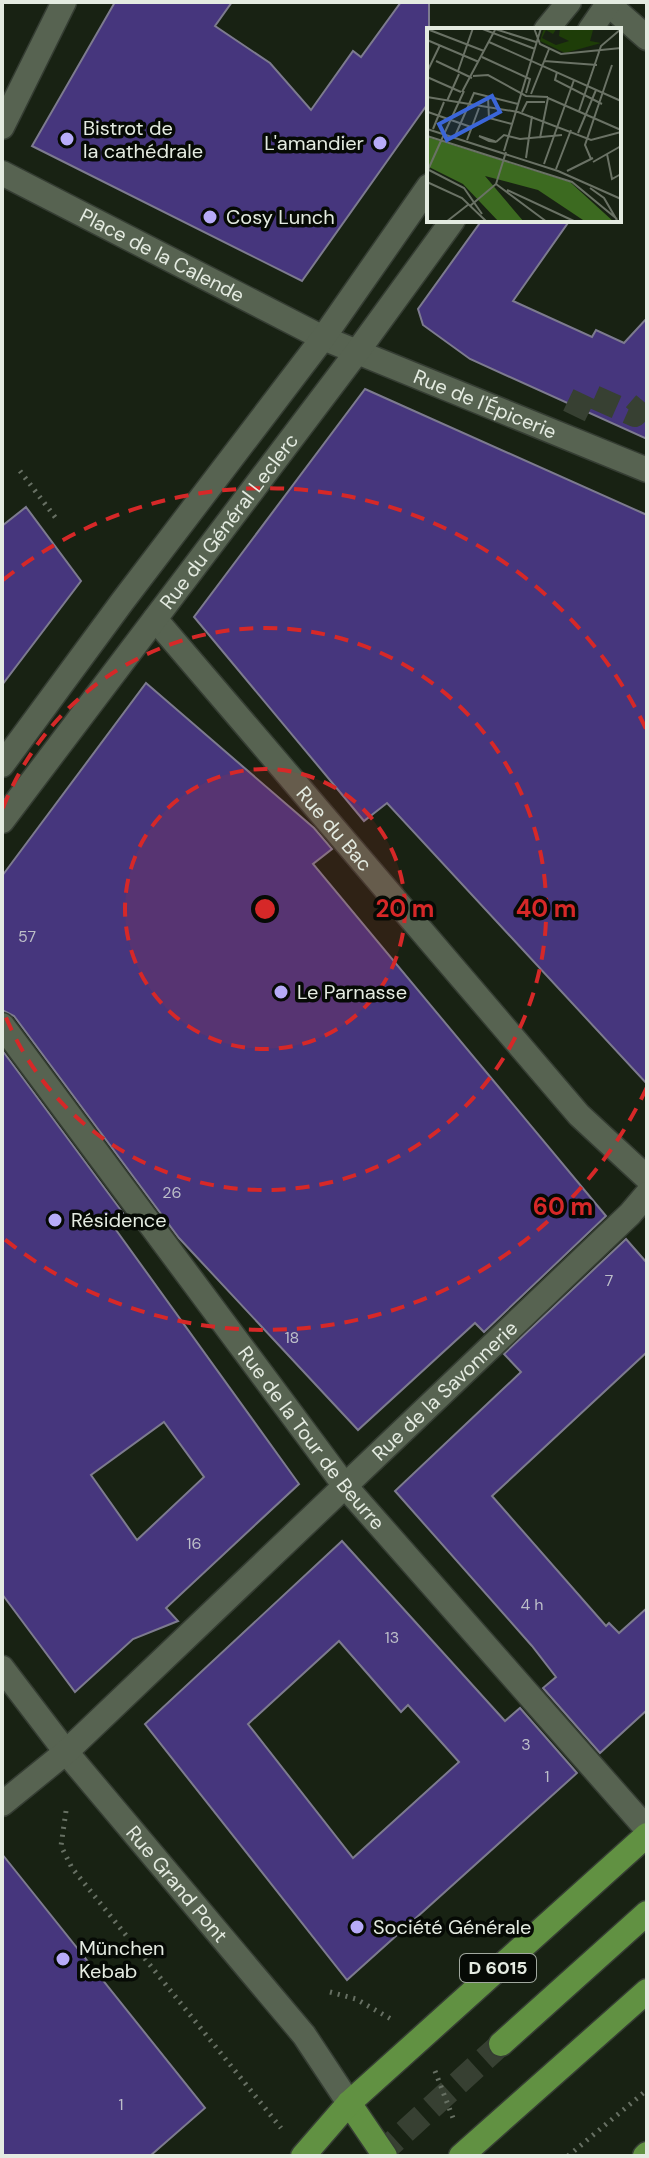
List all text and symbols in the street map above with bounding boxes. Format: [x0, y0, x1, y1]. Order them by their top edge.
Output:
inset map [427, 28, 621, 222]
place label: Bistrot de la cathédrale [83, 115, 203, 164]
marker: Bistrot de la cathédrale [58, 130, 76, 148]
place label: L'amandier [264, 130, 364, 156]
marker: L'amandier [371, 134, 389, 152]
street label: Place de la Calende [75, 202, 249, 308]
place label: Cosy Lunch [226, 204, 335, 230]
marker: Cosy Lunch [201, 208, 219, 226]
street label: Rue de l'Épicerie [410, 363, 560, 445]
street label: Rue du Général Leclerc [154, 428, 304, 614]
street label: Rue du Bac [291, 781, 378, 877]
text: 20 m [376, 893, 434, 924]
text: 40 m [516, 893, 576, 924]
centre of rings [251, 895, 279, 923]
house number: 57 [18, 926, 36, 947]
place label: Le Parnasse [297, 979, 407, 1005]
marker: Le Parnasse [272, 983, 290, 1001]
house number: 26 [162, 1182, 182, 1203]
text: 60 m [533, 1191, 593, 1222]
place label: Résidence [71, 1207, 167, 1233]
marker: Résidence [46, 1211, 64, 1229]
house number: 7 [605, 1270, 613, 1291]
street label: Rue de la Savonnerie [366, 1315, 523, 1466]
house number: 18 [285, 1327, 299, 1348]
street label: Rue de la Tour de Beurre [232, 1341, 391, 1535]
house number: 16 [186, 1533, 202, 1554]
house number: 4 h [520, 1594, 544, 1615]
house number: 13 [385, 1627, 399, 1648]
house number: 3 [521, 1734, 531, 1755]
house number: 1 [545, 1766, 550, 1787]
street label: Rue Grand Pont [120, 1820, 234, 1948]
place label: Société Générale [373, 1914, 531, 1940]
marker: Société Générale [348, 1918, 366, 1936]
place label: München Kebab [79, 1935, 165, 1984]
marker: München Kebab [54, 1950, 72, 1968]
road number: D 6015 [460, 1954, 536, 1982]
house number: 1 [119, 2094, 124, 2115]

